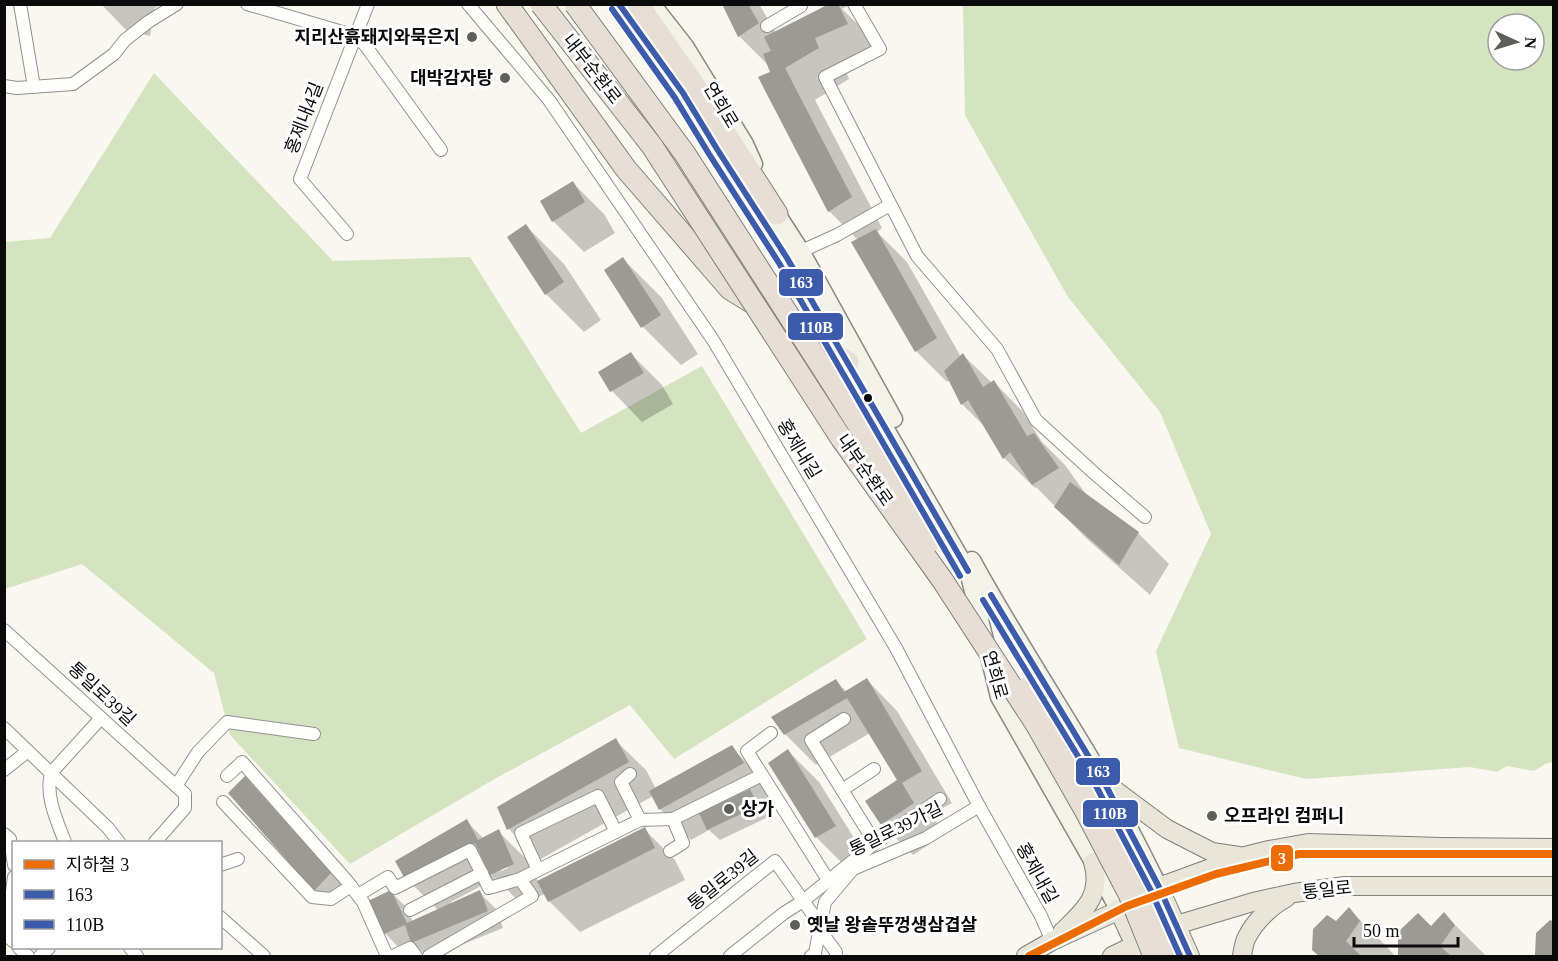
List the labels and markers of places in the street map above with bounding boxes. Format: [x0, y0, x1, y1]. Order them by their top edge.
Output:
place label: 지리산흙돼지와묵은지 [294, 27, 460, 47]
marker: 지리산흙돼지와묵은지 [465, 30, 479, 44]
place label: 대박감자탕 [410, 68, 493, 88]
marker: 대박감자탕 [498, 71, 512, 85]
unlabelled marker [862, 392, 874, 404]
place label: 상가 [741, 799, 775, 819]
marker: 상가 [722, 802, 736, 816]
place label: 오프라인 컴퍼니 [1224, 806, 1344, 826]
marker: 오프라인 컴퍼니 [1205, 809, 1219, 823]
place label: 옛날 왕솥뚜껑생삼겹살 [807, 915, 978, 935]
marker: 옛날 왕솥뚜껑생삼겹살 [788, 918, 802, 932]

